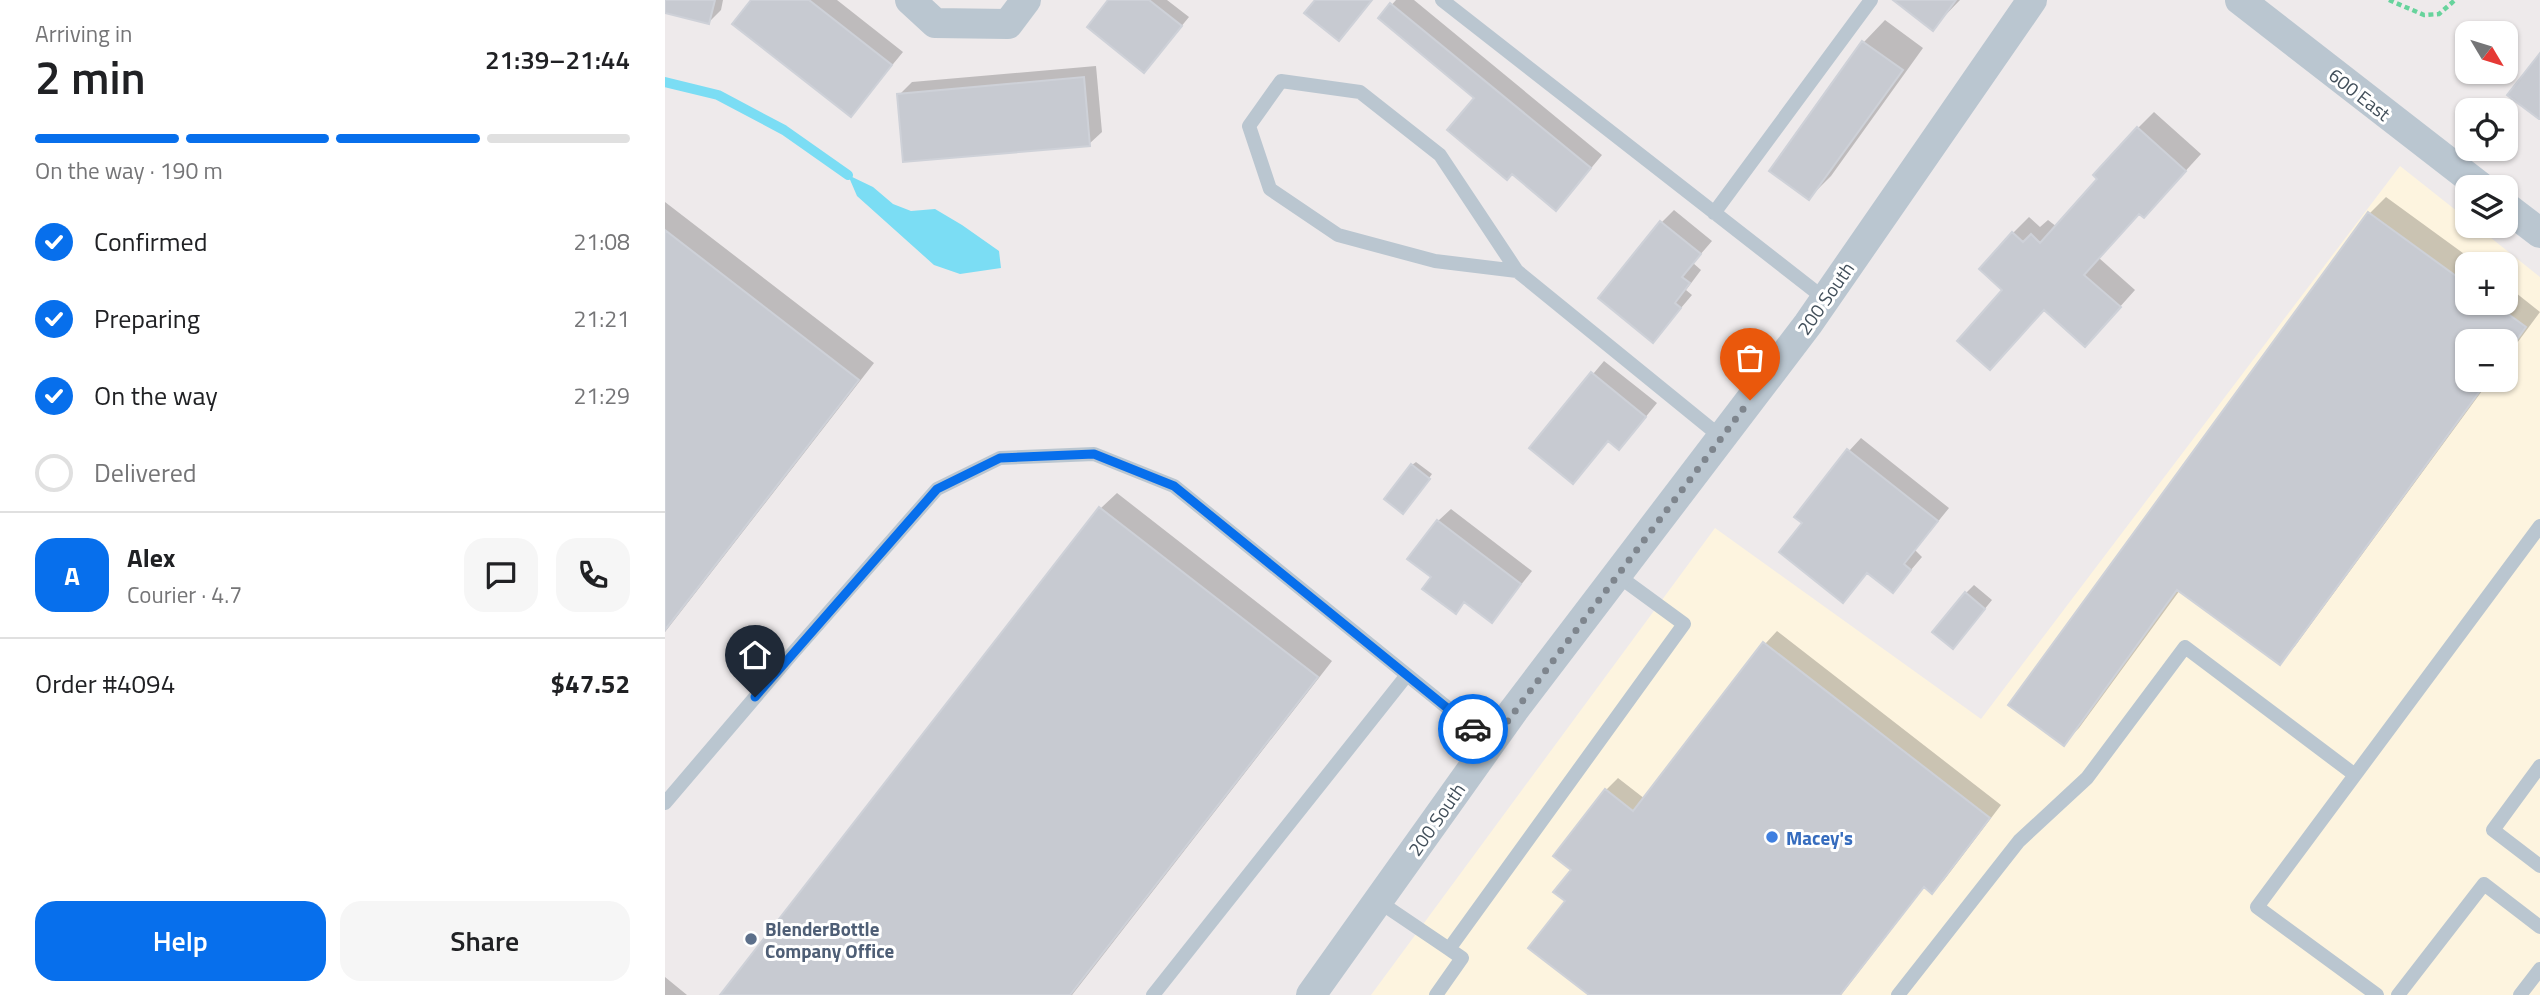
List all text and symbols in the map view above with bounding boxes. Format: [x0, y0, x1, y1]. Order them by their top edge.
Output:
text: Arriving in [35, 16, 132, 51]
north arrow [2455, 21, 2518, 84]
map controls [2455, 21, 2518, 392]
text: 21:39–21:44 [485, 40, 630, 79]
text: 2 min [35, 42, 146, 112]
street label: 600 East [2323, 61, 2397, 128]
button: locate [2455, 98, 2518, 161]
text: On the way · 190 m [35, 153, 223, 188]
button: layers [2455, 175, 2518, 238]
text: Confirmed [94, 222, 208, 261]
icon: check [35, 223, 73, 261]
text: 21:08 [573, 224, 630, 259]
button: + [2455, 252, 2518, 315]
street label: 200 South [1789, 256, 1861, 340]
text: Preparing [94, 299, 200, 338]
icon: check [35, 300, 73, 338]
text: 21:21 [573, 301, 630, 336]
pin [1720, 328, 1780, 400]
button: − [2455, 329, 2518, 392]
icon: bag [1731, 339, 1769, 377]
text: On the way [94, 376, 218, 415]
icon: check [35, 377, 73, 415]
text: 21:29 [573, 378, 630, 413]
text: Delivered [94, 453, 197, 492]
text: Alex [127, 538, 175, 577]
button: chat [464, 538, 538, 612]
button: phone [556, 538, 630, 612]
text: A [64, 556, 80, 595]
text: Courier · 4.7 [127, 577, 242, 612]
pin [725, 625, 785, 697]
icon: home [736, 636, 774, 674]
text: Order #4094 [35, 664, 175, 703]
text: $47.52 [551, 664, 630, 703]
courier [1438, 694, 1508, 764]
icon: car [1454, 710, 1492, 748]
street label: 200 South [1400, 777, 1472, 861]
place label: Macey's [1786, 823, 1853, 852]
marker: Macey's [1764, 829, 1780, 845]
button: Help [35, 901, 326, 981]
button: Share [340, 901, 630, 981]
place label: BlenderBottle Company Office [765, 914, 895, 965]
marker: BlenderBottle Company Office [743, 931, 759, 947]

